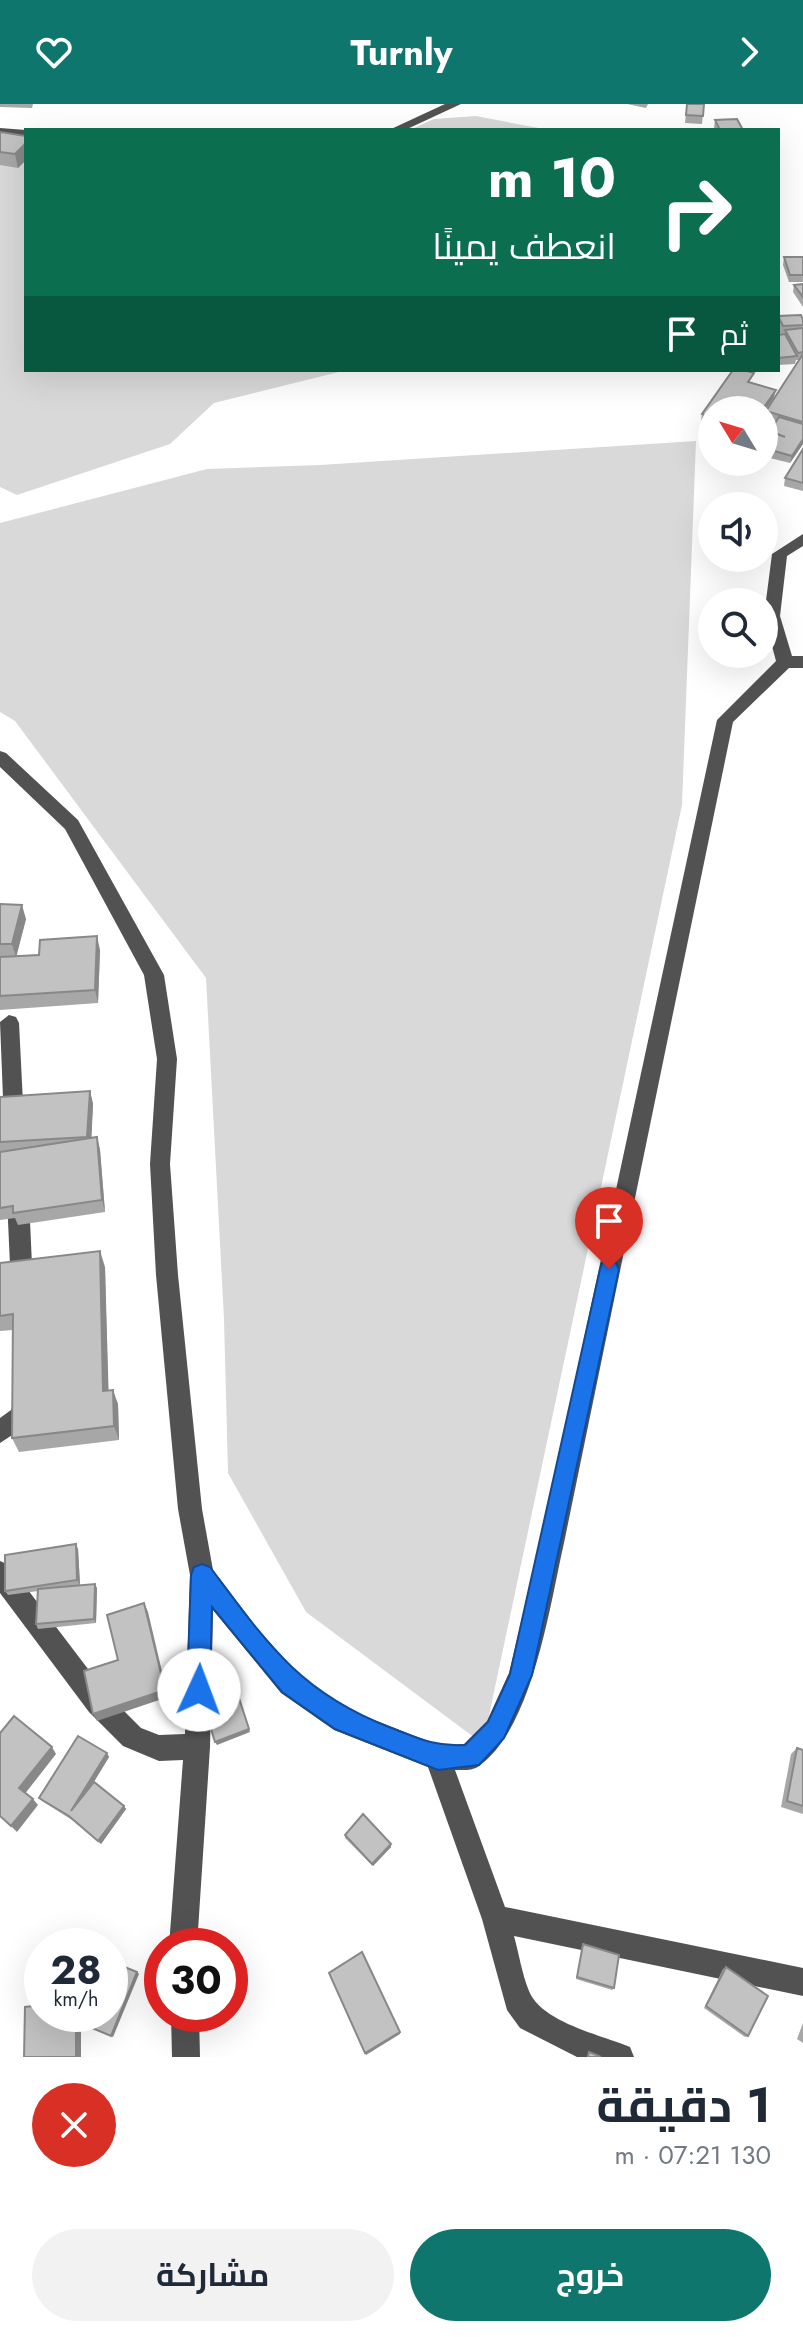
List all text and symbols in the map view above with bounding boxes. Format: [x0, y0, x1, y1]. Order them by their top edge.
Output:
text: Turnly [351, 26, 453, 78]
icon: heart [32, 30, 76, 74]
icon: forward [727, 30, 771, 74]
text: 10 m [488, 137, 616, 218]
icon: right [644, 160, 748, 264]
text: انعطف يمينًا [432, 220, 616, 272]
icon: arrive [660, 312, 704, 356]
text: ثم [720, 313, 748, 356]
north arrow [698, 396, 778, 476]
map controls [698, 396, 778, 668]
button: sound [698, 492, 778, 572]
button: search [698, 588, 778, 668]
pin [575, 1187, 643, 1269]
icon: arrive [587, 1199, 631, 1243]
position arrow [157, 1648, 241, 1732]
speed limit sign: 30 [144, 1928, 248, 2032]
text: 28 [50, 1941, 102, 1999]
text: km/h [53, 1985, 99, 2014]
text: 1 دقيقة [596, 2071, 771, 2140]
button: close [32, 2083, 116, 2167]
text: 130 m · 07:21 [614, 2136, 771, 2174]
button: مشاركة [32, 2229, 394, 2321]
button: خروج [410, 2229, 771, 2321]

